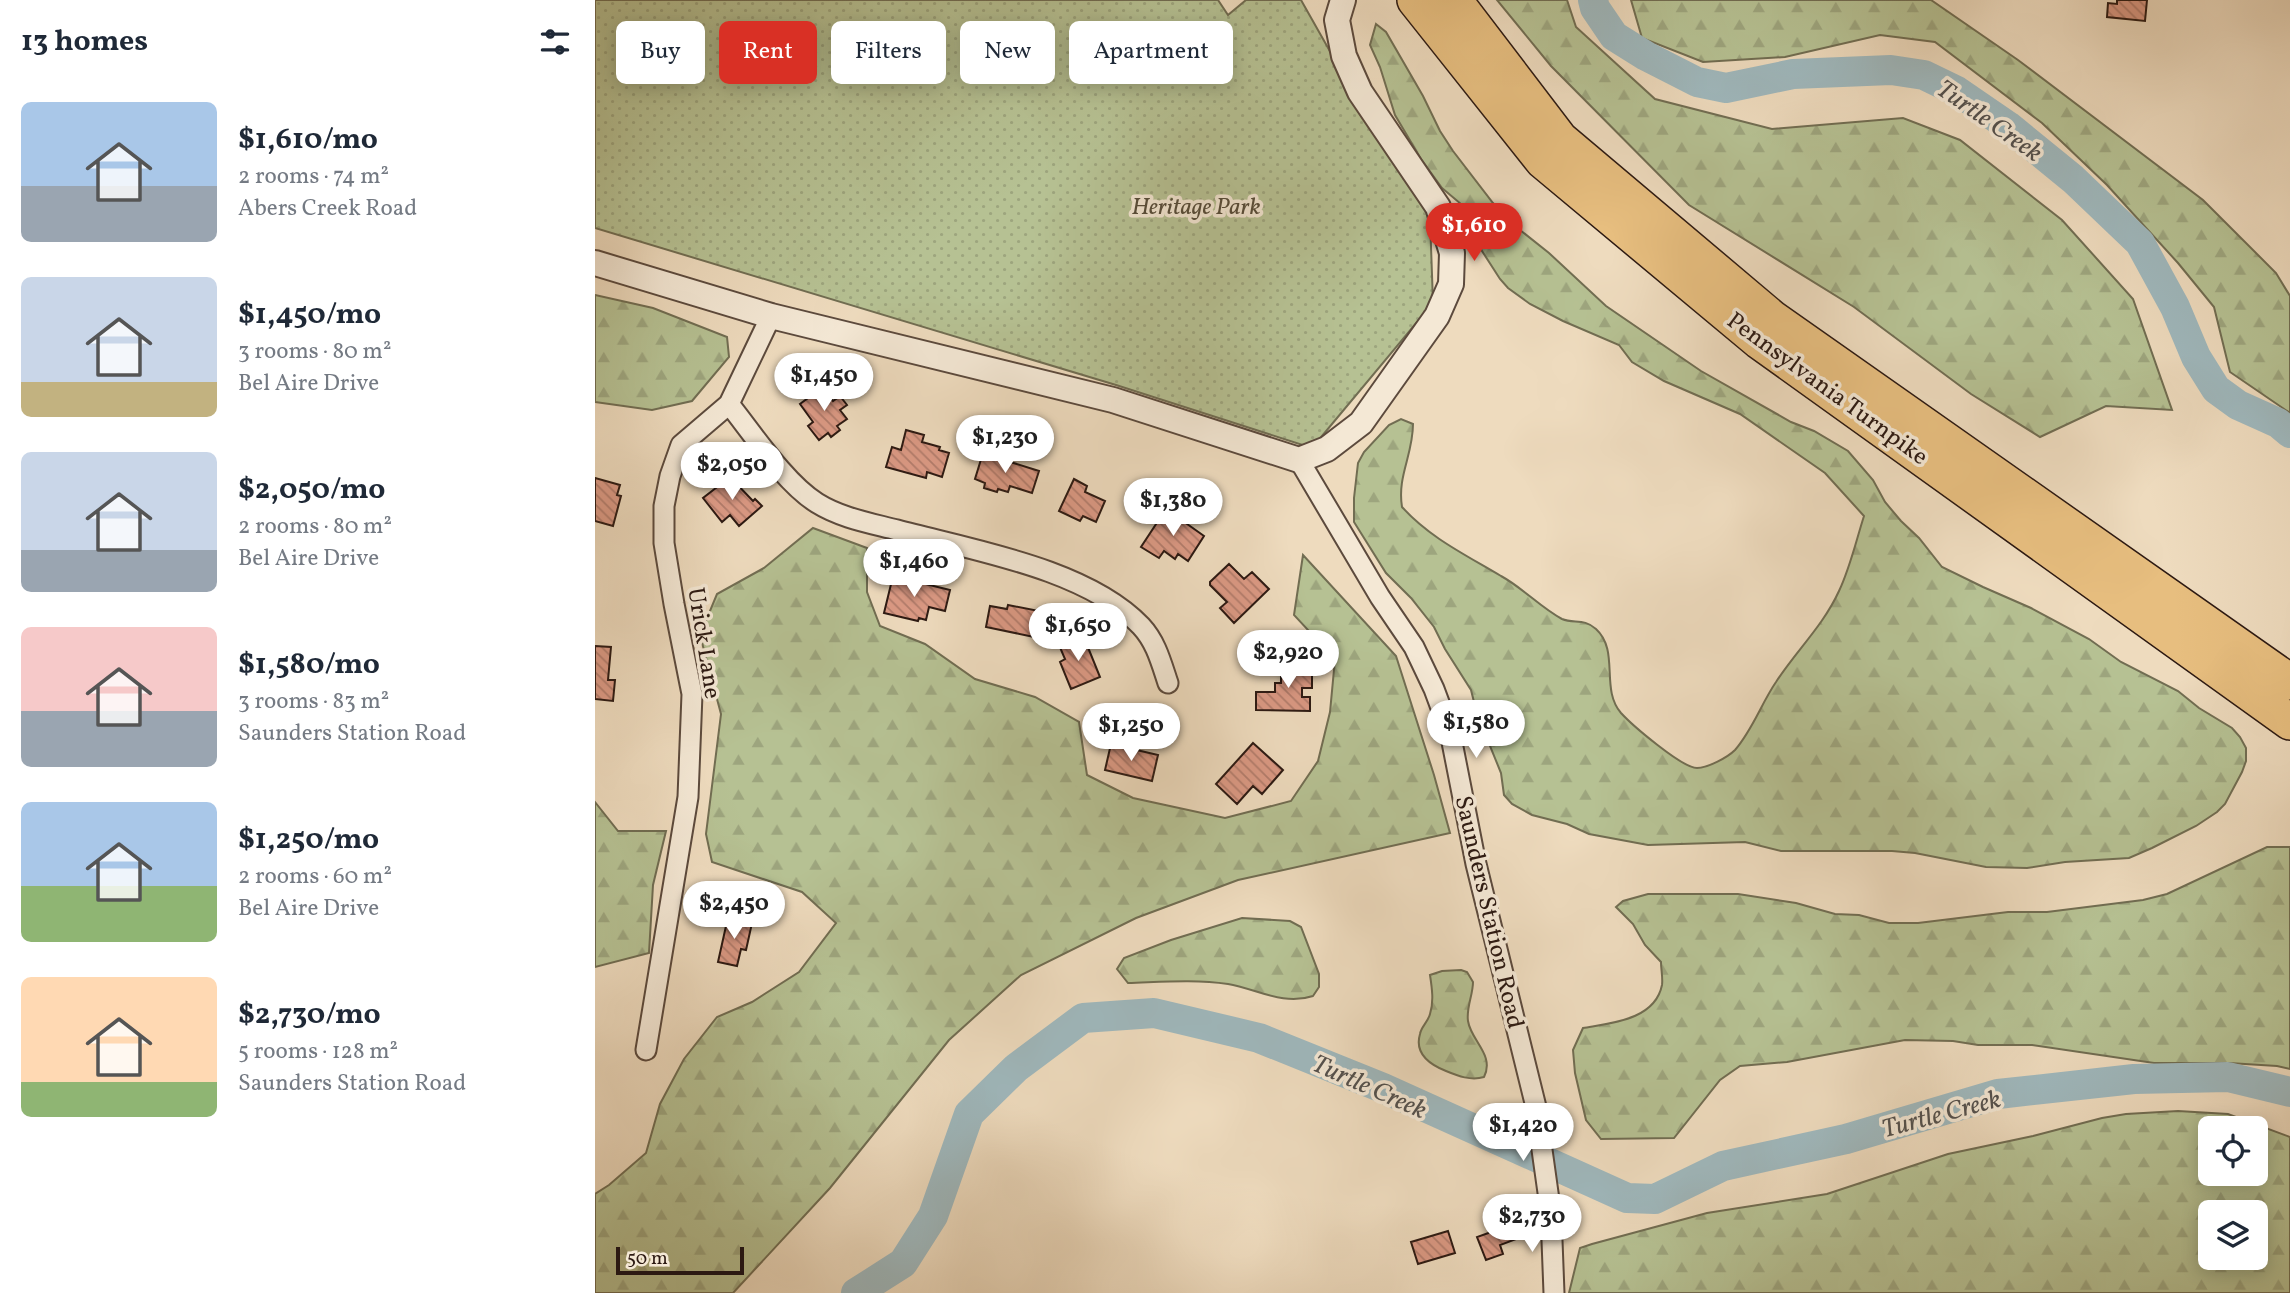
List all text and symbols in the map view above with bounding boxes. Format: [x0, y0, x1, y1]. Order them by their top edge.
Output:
text: 13 homes [21, 21, 148, 63]
chip: Buy [616, 21, 705, 84]
chip: Rent [719, 21, 817, 84]
chip: Filters [831, 21, 946, 84]
chip: New [960, 21, 1055, 84]
chip: Apartment [1069, 21, 1233, 84]
icon: filters [536, 23, 574, 61]
water label: Turtle Creek [1929, 72, 2049, 171]
text: $1,610/mo [238, 119, 378, 161]
icon: home [77, 130, 161, 214]
text: 2 rooms · 74 m² [238, 161, 389, 193]
park label: Heritage Park [1131, 191, 1261, 225]
text: Abers Creek Road [238, 193, 417, 225]
pin: $1,610 [1417, 204, 1531, 263]
text: $1,610 [1442, 210, 1506, 242]
text: $1,450/mo [238, 294, 381, 336]
icon: home [77, 305, 161, 389]
street label: Pennsylvania Turnpike [1719, 305, 1935, 474]
text: 3 rooms · 80 m² [238, 336, 391, 368]
pin: $1,450 [767, 354, 881, 413]
text: $1,450 [790, 360, 858, 392]
text: Bel Aire Drive [238, 368, 379, 400]
pin: $1,230 [948, 416, 1062, 475]
text: $1,230 [972, 422, 1038, 454]
pin: $2,050 [675, 442, 789, 502]
text: $2,050 [697, 449, 767, 481]
text: $2,050/mo [238, 469, 385, 511]
pin: $1,380 [1116, 478, 1230, 538]
icon: home [77, 480, 161, 564]
text: $1,380 [1140, 485, 1206, 517]
text: 2 rooms · 80 m² [238, 511, 392, 543]
pin: $1,460 [857, 540, 971, 599]
text: Bel Aire Drive [238, 543, 379, 575]
text: $1,460 [879, 546, 949, 578]
street label: Urick Lane [677, 585, 729, 702]
pin: $1,650 [1021, 604, 1135, 663]
text: $1,650 [1045, 610, 1111, 642]
pin: $2,920 [1231, 630, 1345, 690]
text: $2,920 [1253, 637, 1323, 669]
text: $1,580/mo [238, 644, 380, 686]
icon: home [77, 655, 161, 739]
text: 3 rooms · 83 m² [238, 686, 389, 718]
pin: $1,580 [1419, 700, 1533, 760]
pin: $1,250 [1074, 704, 1188, 763]
text: $1,580 [1443, 707, 1509, 739]
text: $1,250 [1098, 710, 1164, 742]
text: Saunders Station Road [238, 718, 466, 750]
street label: Saunders Station Road [1445, 793, 1531, 1032]
text: $1,250/mo [238, 819, 379, 861]
icon: home [77, 830, 161, 914]
text: 2 rooms · 60 m² [238, 861, 392, 893]
pin: $2,450 [677, 881, 791, 941]
text: $2,450 [699, 888, 769, 920]
text: Bel Aire Drive [238, 893, 379, 925]
text: $2,730/mo [238, 994, 381, 1036]
icon: home [77, 1005, 161, 1089]
text: 5 rooms · 128 m² [238, 1036, 398, 1068]
water label: Turtle Creek [1306, 1047, 1432, 1129]
text: Saunders Station Road [238, 1068, 466, 1100]
water label: Turtle Creek [1878, 1082, 2005, 1148]
pin: $1,420 [1466, 1104, 1580, 1163]
text: $1,420 [1489, 1110, 1557, 1142]
map controls [2198, 1116, 2268, 1270]
button: locate [2198, 1116, 2268, 1186]
pin: $2,730 [1475, 1194, 1589, 1254]
button: layers [2198, 1200, 2268, 1270]
text: $2,730 [1499, 1201, 1565, 1233]
scale bar [616, 1244, 744, 1276]
text: 50 m [627, 1246, 668, 1272]

